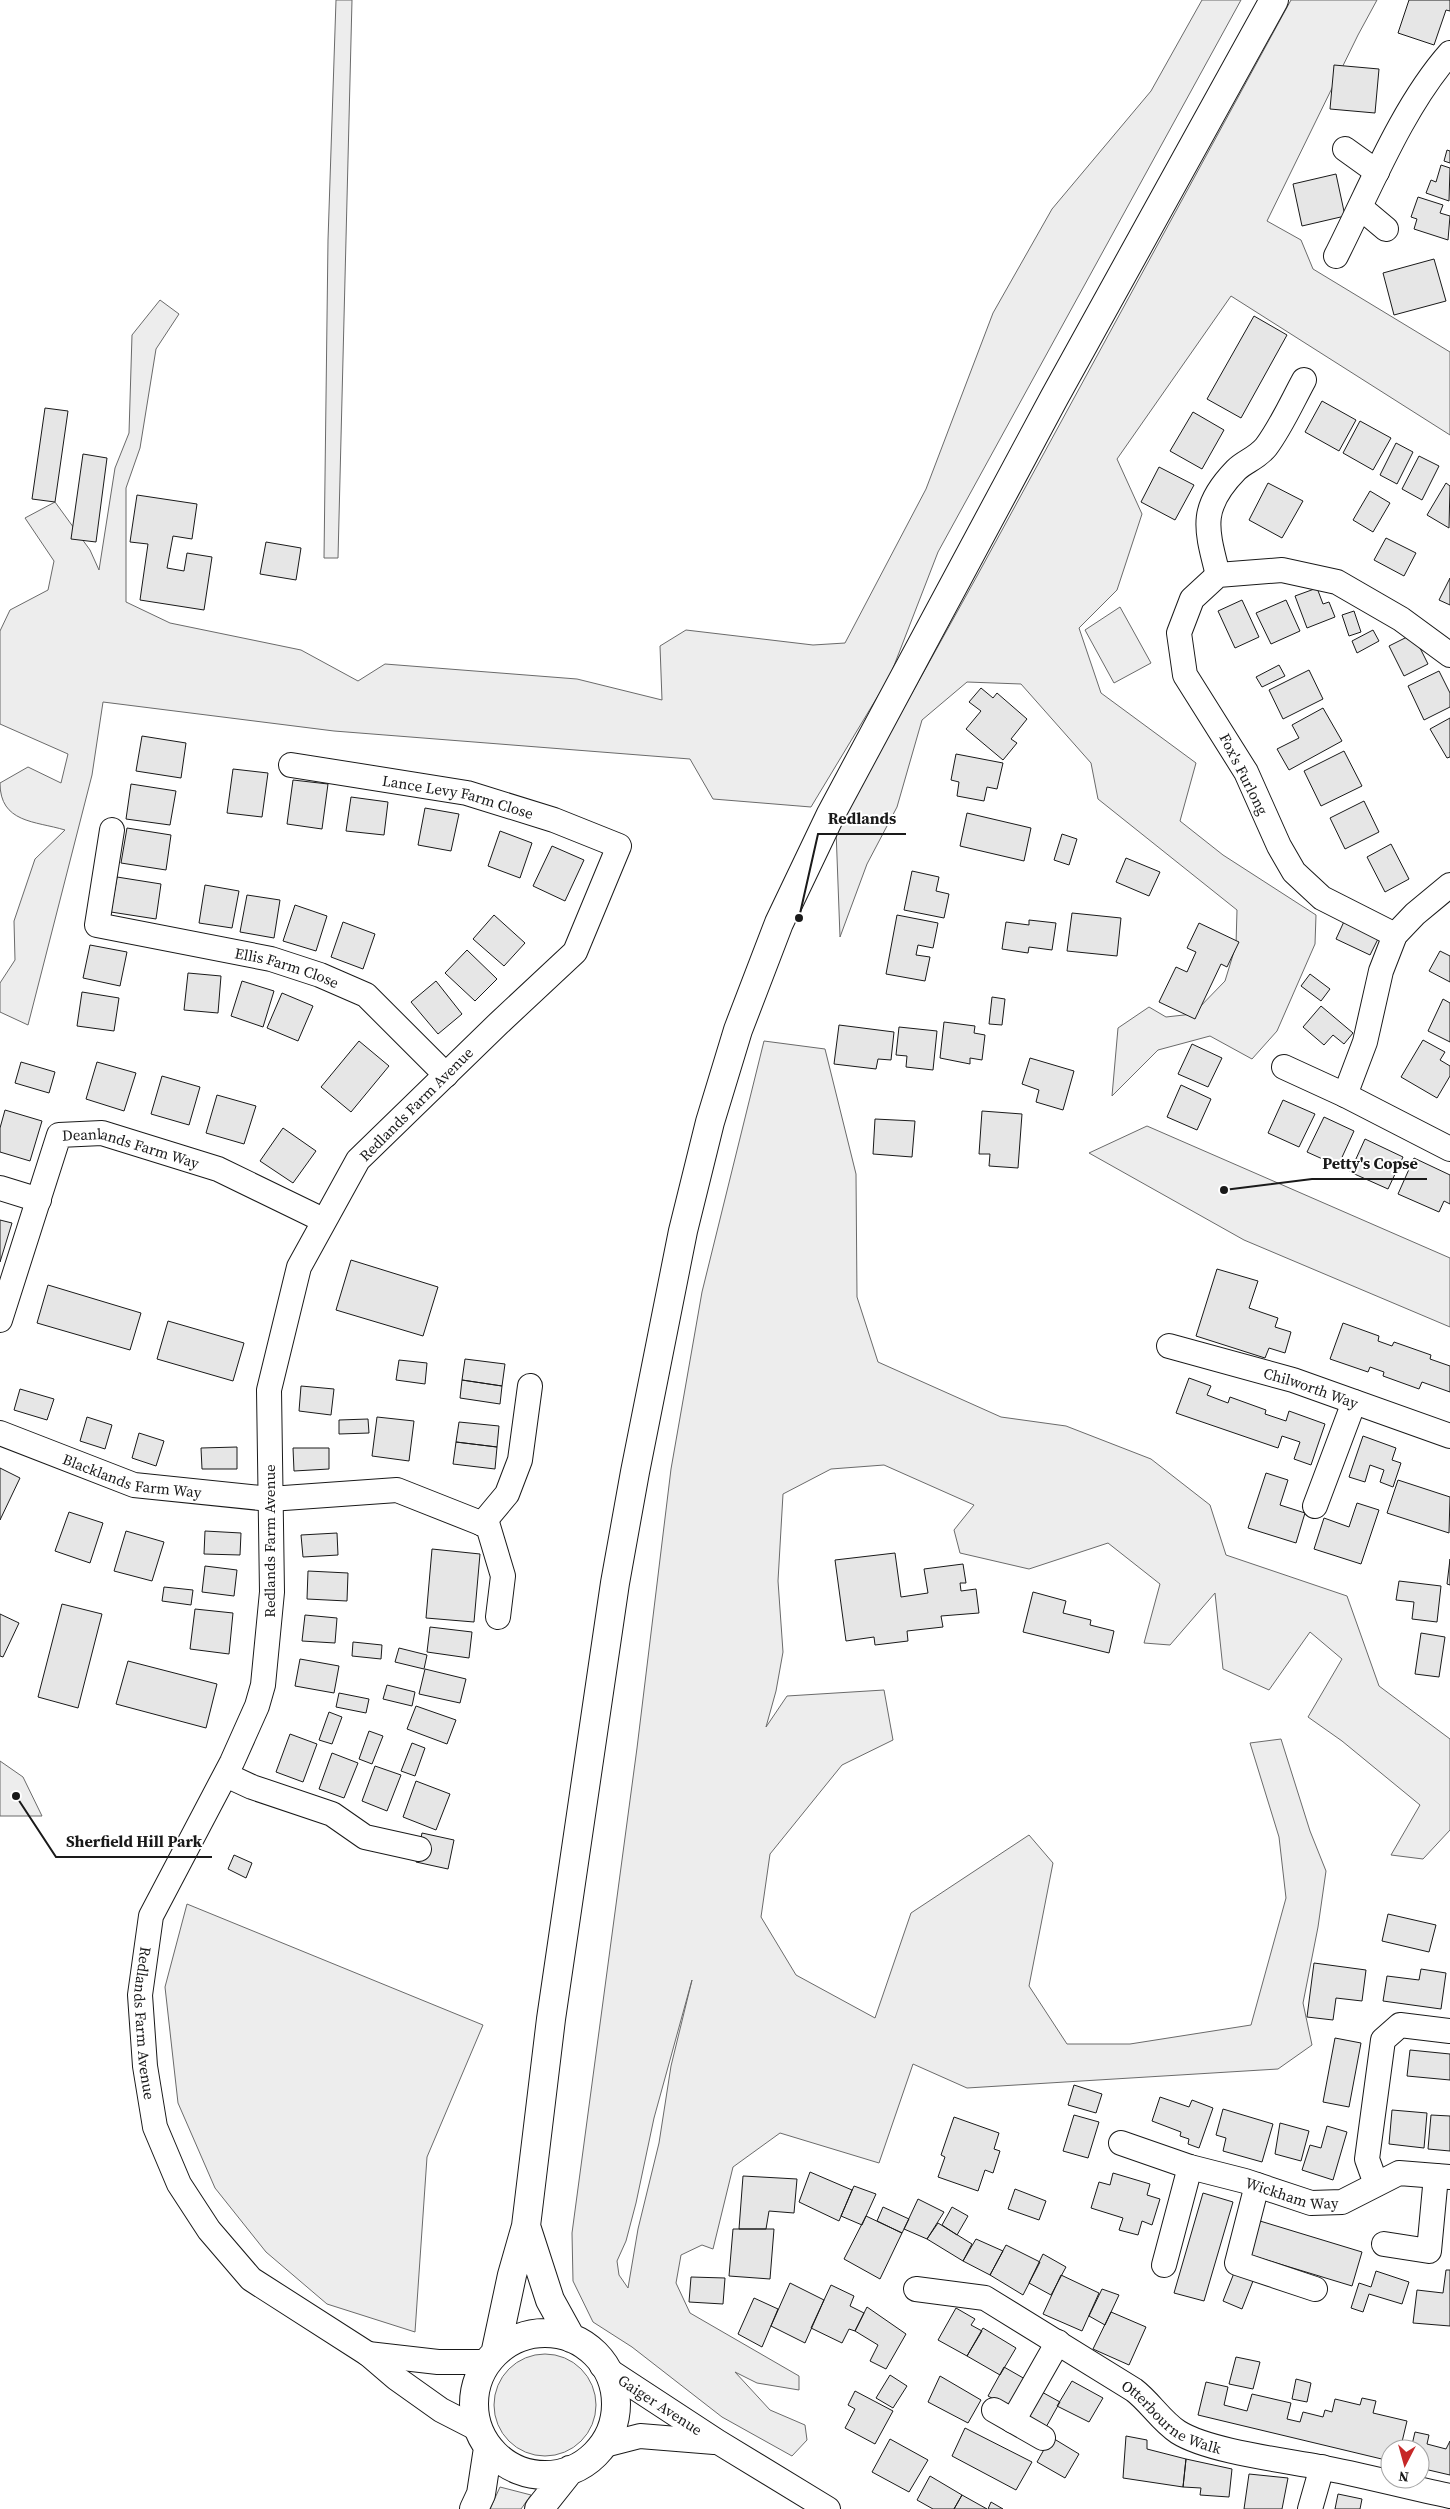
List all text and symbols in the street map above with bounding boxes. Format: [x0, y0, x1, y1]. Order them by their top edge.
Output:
street label: Fox's Furlong [1214, 730, 1274, 819]
street label: Lance Levy Farm Close [381, 769, 537, 824]
callout: Redlands [818, 803, 906, 834]
text: Redlands [828, 807, 896, 829]
street label: Ellis Farm Close [233, 942, 343, 993]
street label: Redlands Farm Avenue [354, 1042, 478, 1166]
street label: Deanlands Farm Way [62, 1123, 202, 1173]
callout: Petty's Copse [1312, 1148, 1427, 1179]
text: Petty's Copse [1322, 1152, 1418, 1174]
street label: Chilworth Way [1261, 1362, 1362, 1413]
street label: Blacklands Farm Way [60, 1448, 203, 1502]
street label: Redlands Farm Avenue [259, 1464, 280, 1618]
callout: Sherfield Hill Park [56, 1826, 212, 1857]
text: Sherfield Hill Park [66, 1830, 202, 1852]
street label: Redlands Farm Avenue [129, 1945, 161, 2101]
street label: Wickham Way [1243, 2171, 1339, 2214]
street label: Gaiger Avenue [614, 2369, 707, 2440]
street label: Otterbourne Walk [1118, 2374, 1224, 2459]
north arrow [1380, 2439, 1430, 2489]
text: N [1398, 2466, 1410, 2487]

